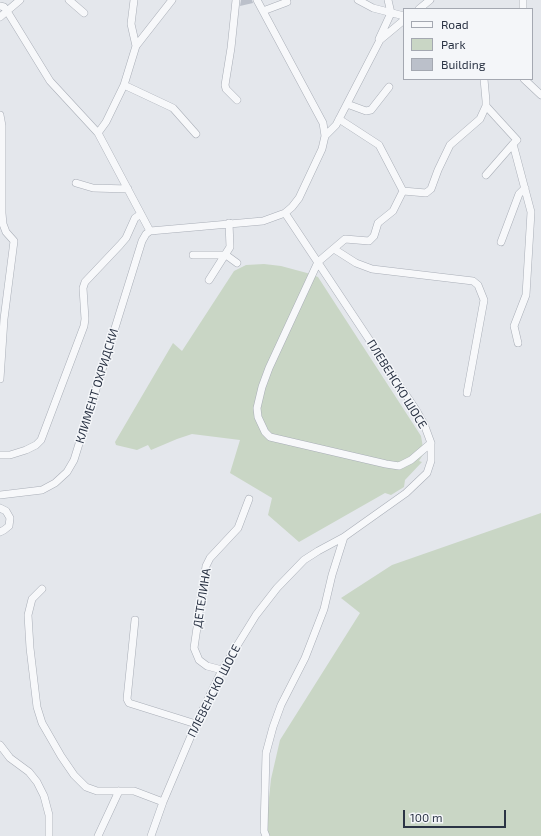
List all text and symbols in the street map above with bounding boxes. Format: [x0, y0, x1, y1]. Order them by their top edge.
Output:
legend [403, 8, 533, 80]
text: Road [441, 17, 469, 31]
text: Park [441, 37, 466, 51]
text: Building [441, 57, 485, 71]
street label: КЛИМЕНТ ОХРИДСКИ [73, 327, 121, 445]
street label: ПЛЕВЕНСКО ШОСЕ [364, 337, 430, 431]
street label: ДЕТЕЛИНА [190, 567, 214, 629]
street label: ПЛЕВЕНСКО ШОСЕ [184, 642, 244, 740]
scale bar [405, 802, 508, 828]
text: 100 m [410, 810, 442, 824]

